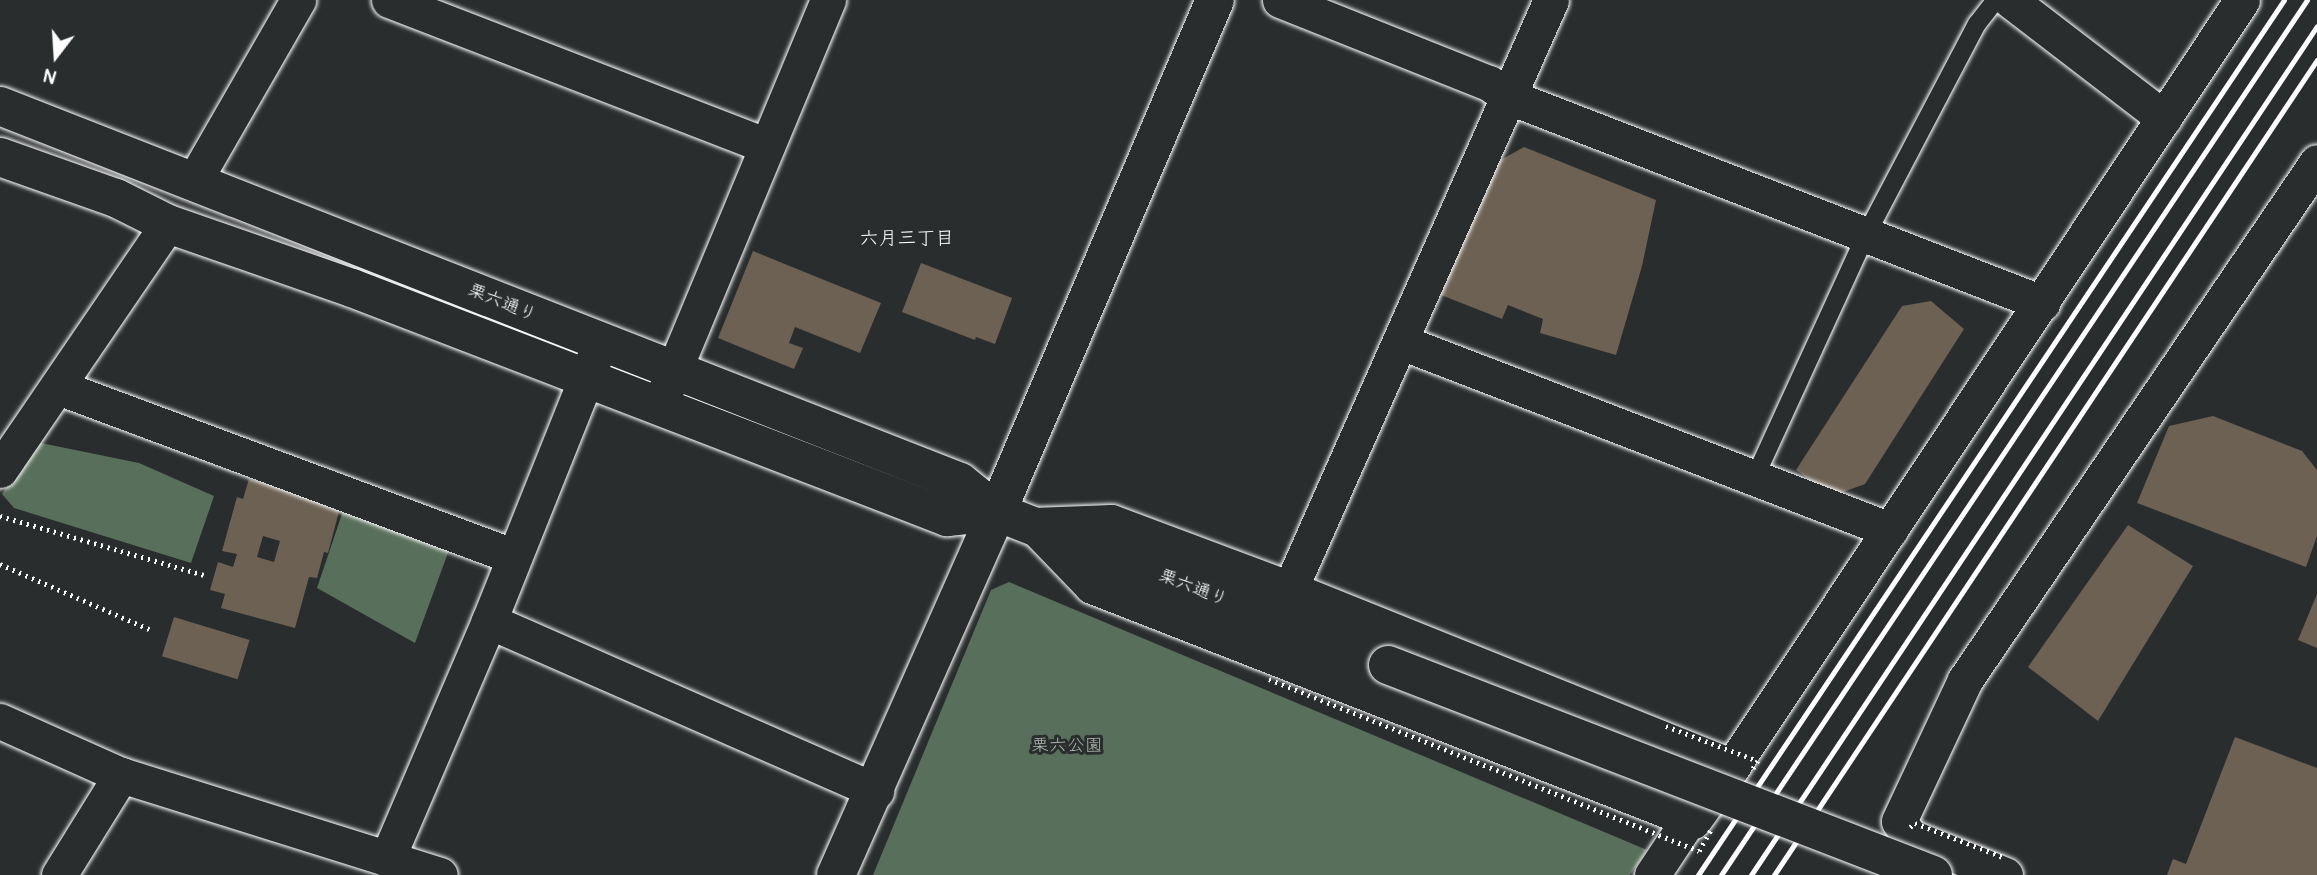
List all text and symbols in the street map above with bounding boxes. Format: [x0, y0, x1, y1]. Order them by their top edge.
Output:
north arrow [21, 21, 91, 91]
text: N [40, 63, 60, 89]
district label: 六月三丁目 [860, 228, 954, 250]
street label: 栗六通り [465, 280, 539, 326]
street label: 栗六通り [1156, 565, 1230, 611]
park label: 栗六公園 [1031, 735, 1103, 757]

